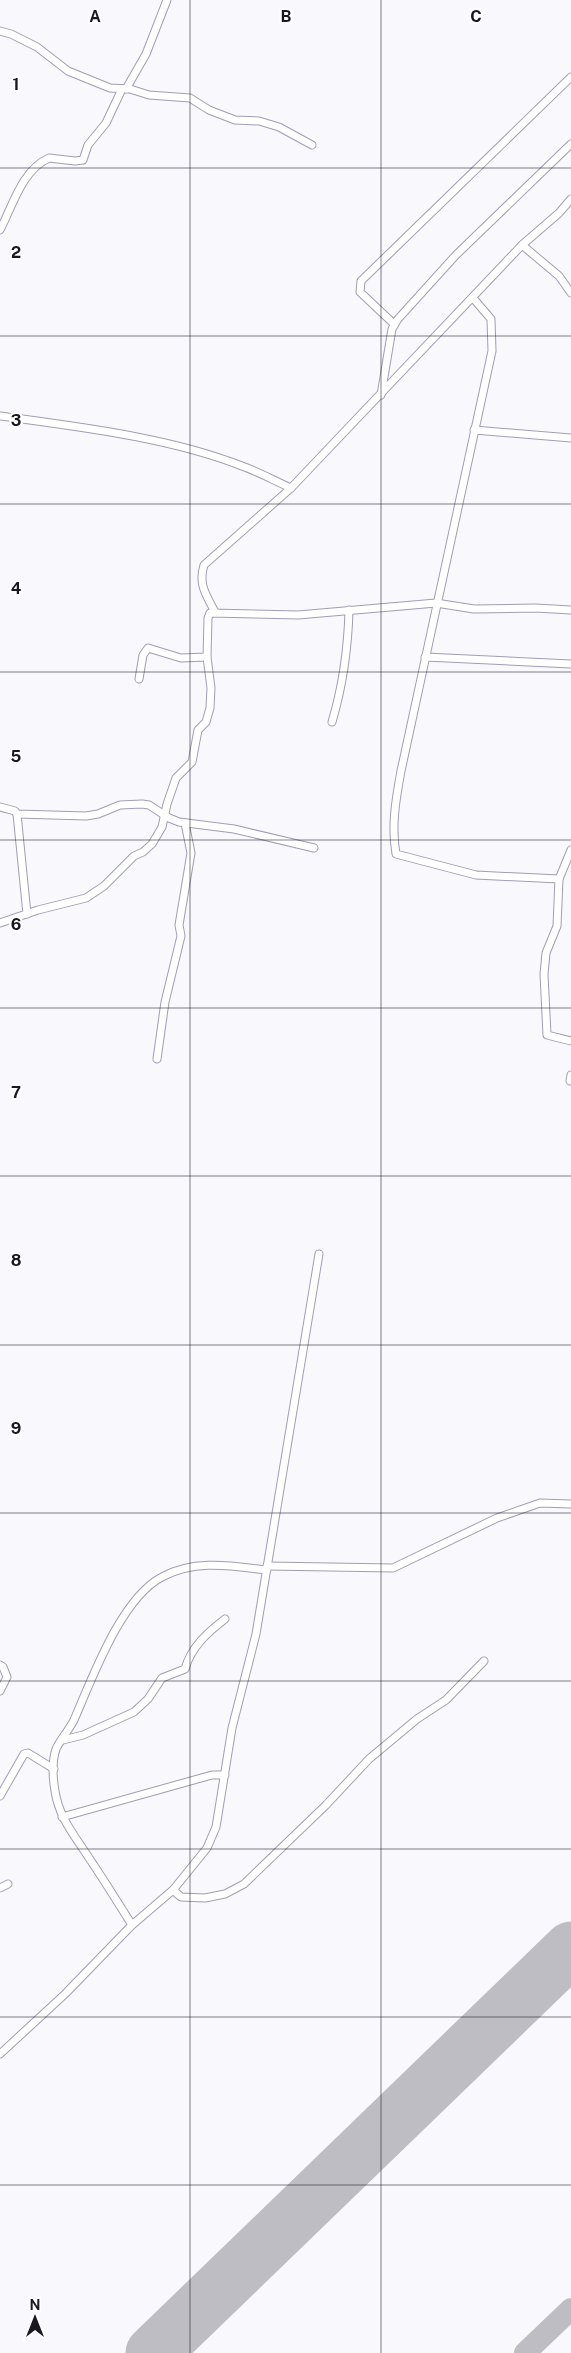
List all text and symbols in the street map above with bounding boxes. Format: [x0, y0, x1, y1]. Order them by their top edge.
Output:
text: A [89, 7, 101, 26]
text: B [281, 7, 292, 26]
text: C [470, 7, 482, 26]
text: 1 [13, 75, 19, 94]
text: 2 [11, 243, 21, 262]
text: 3 [11, 411, 21, 430]
text: 4 [11, 579, 22, 598]
text: 5 [11, 747, 22, 766]
text: 6 [11, 915, 21, 934]
text: 7 [11, 1083, 21, 1102]
text: 8 [11, 1251, 22, 1270]
text: 9 [11, 1419, 21, 1438]
north arrow [10, 2293, 60, 2343]
text: N [30, 2297, 40, 2313]

